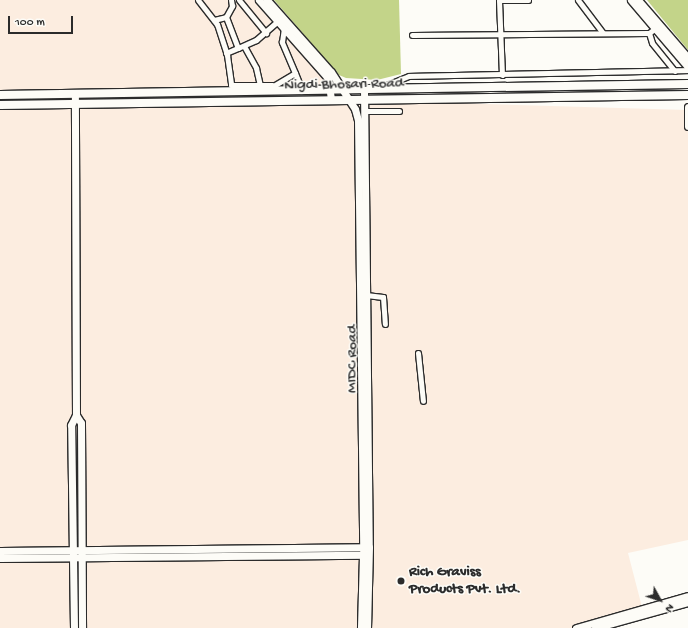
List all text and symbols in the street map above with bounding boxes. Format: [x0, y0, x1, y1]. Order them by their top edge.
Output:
scale bar [10, 8, 75, 34]
text: 100 m [15, 16, 45, 30]
street label: Nigdi Bhosari Road [284, 75, 404, 95]
street label: MIDC Road [344, 325, 362, 393]
place label: Rich Graviss Products Pvt. Ltd. [409, 563, 521, 598]
marker: Rich Graviss Products Pvt. Ltd. [396, 576, 406, 586]
north arrow [640, 580, 680, 620]
text: N [662, 601, 676, 614]

